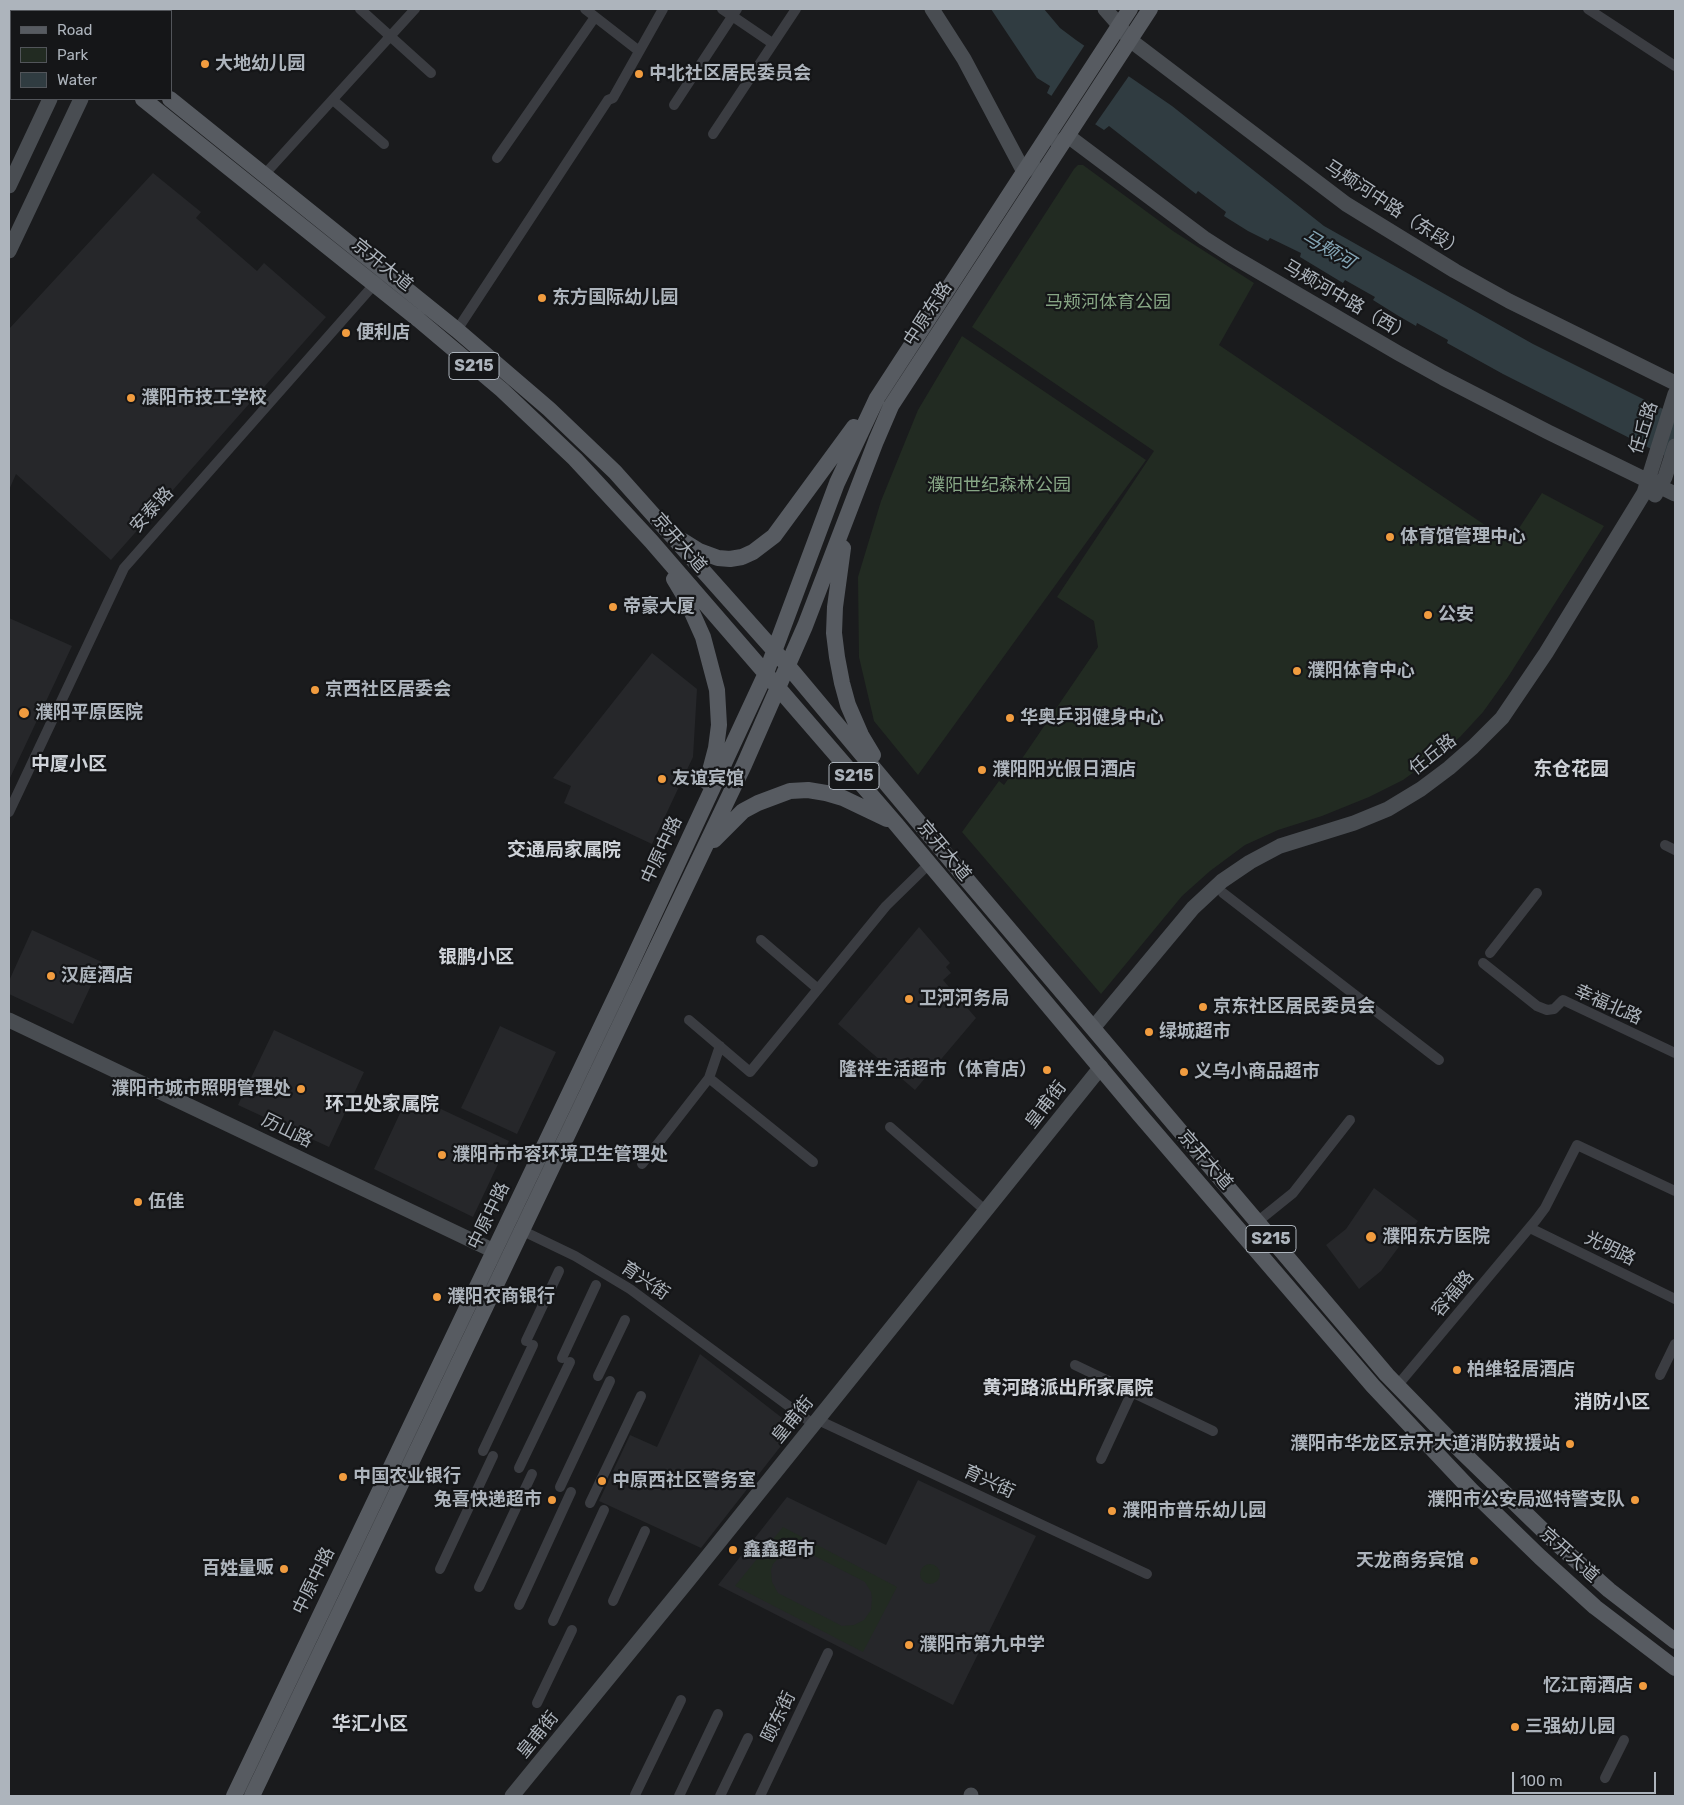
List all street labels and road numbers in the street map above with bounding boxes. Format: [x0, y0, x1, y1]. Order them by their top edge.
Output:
street label: 马颊河中路（东段） [1320, 156, 1468, 262]
street label: 京开大道 [347, 234, 417, 296]
street label: 马颊河中路（西） [1279, 256, 1415, 346]
street label: 中原东路 [899, 278, 957, 350]
road number: S215 [449, 352, 499, 380]
street label: 任丘路 [1625, 399, 1663, 457]
street label: 安泰路 [126, 483, 178, 537]
street label: 京开大道 [647, 509, 711, 577]
street label: 任丘路 [1405, 730, 1461, 780]
road number: S215 [829, 762, 879, 789]
street label: 中原中路 [637, 813, 687, 887]
street label: 京开大道 [913, 816, 975, 886]
street label: 幸福北路 [1571, 980, 1645, 1030]
street label: 皇甫街 [1021, 1077, 1071, 1133]
street label: 历山路 [258, 1109, 316, 1153]
street label: 京开大道 [1173, 1126, 1237, 1194]
street label: 中原中路 [464, 1179, 514, 1253]
road number: S215 [1246, 1226, 1296, 1252]
street label: 光明路 [1581, 1227, 1639, 1271]
street label: 育兴街 [617, 1257, 673, 1305]
street label: 容福路 [1427, 1266, 1479, 1322]
street label: 皇甫街 [768, 1392, 818, 1448]
street label: 育兴街 [960, 1461, 1018, 1503]
street label: 京开大道 [1535, 1523, 1603, 1587]
street label: 中原中路 [289, 1544, 339, 1618]
street label: 颐东街 [757, 1688, 801, 1746]
street label: 皇甫街 [513, 1707, 563, 1763]

